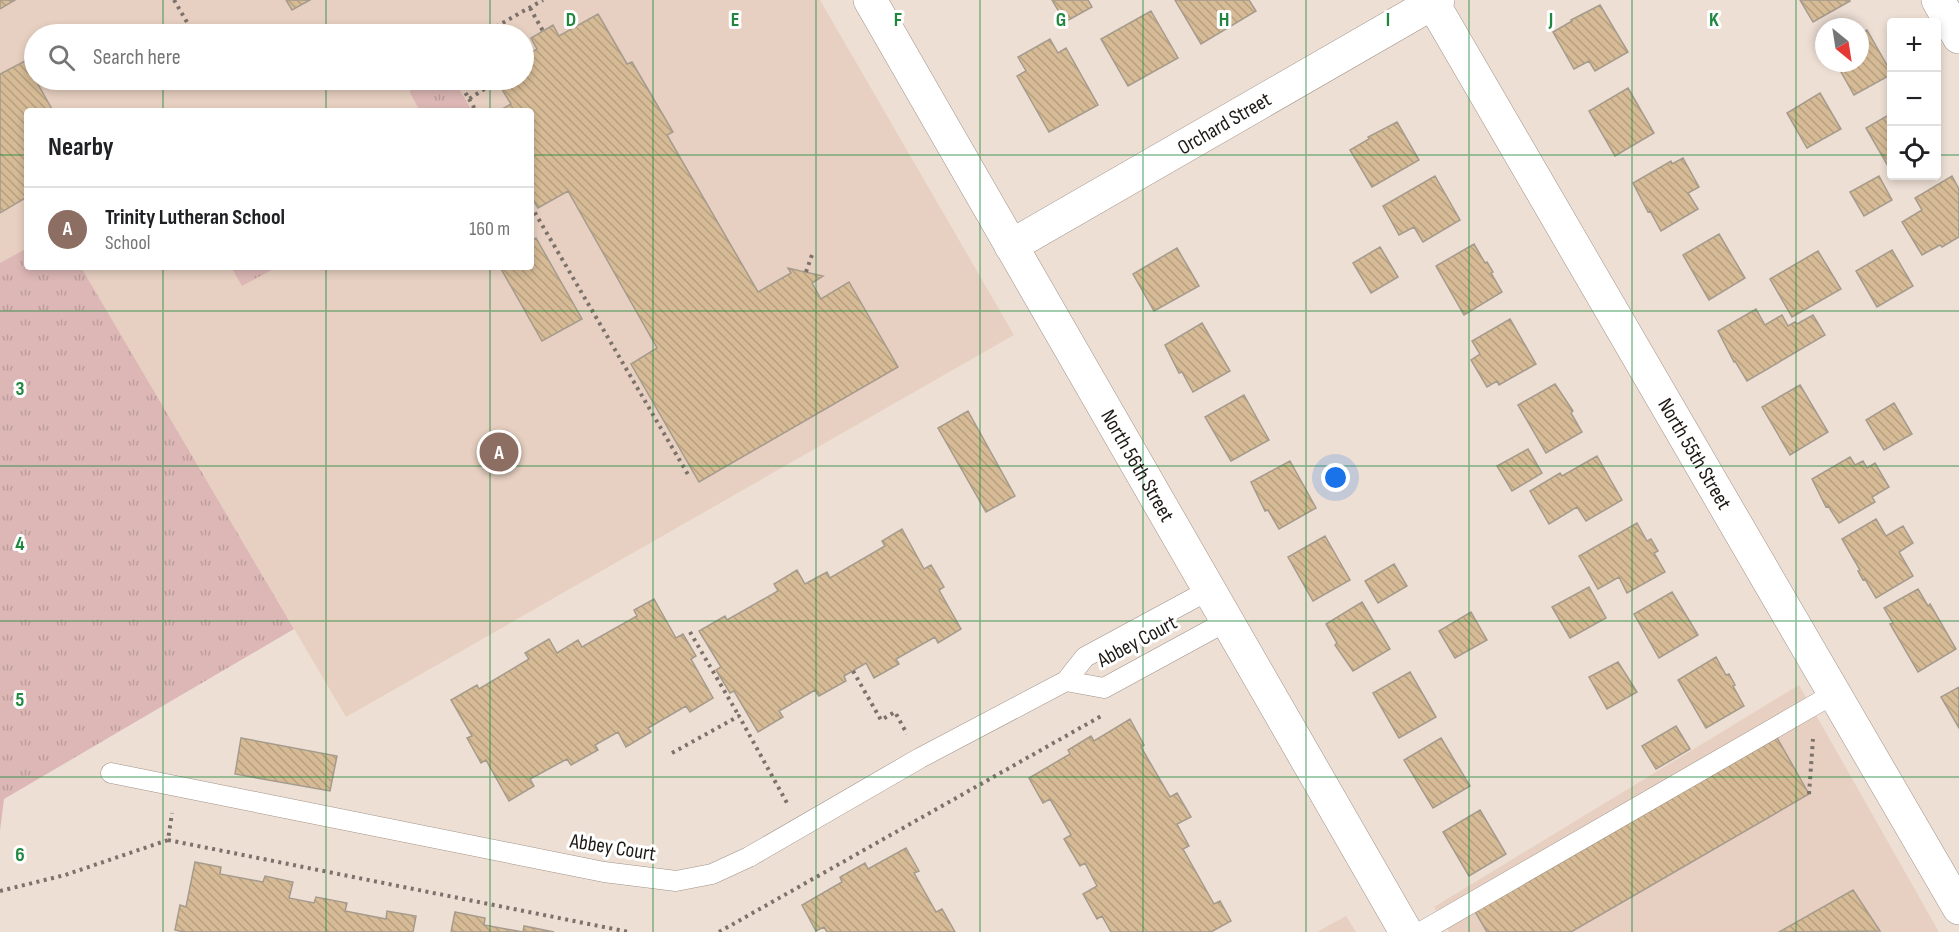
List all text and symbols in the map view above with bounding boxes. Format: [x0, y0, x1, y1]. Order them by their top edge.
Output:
text: D [566, 8, 576, 32]
text: E [731, 8, 739, 32]
text: F [894, 8, 902, 32]
text: G [1056, 8, 1066, 32]
text: H [1219, 8, 1229, 32]
text: I [1386, 8, 1390, 32]
text: J [1548, 8, 1553, 32]
text: K [1709, 8, 1719, 32]
north arrow [1815, 18, 1869, 72]
map controls [1887, 18, 1941, 180]
button: + [1887, 18, 1941, 72]
search box [24, 24, 534, 90]
icon: search [45, 41, 78, 74]
text: Search here [93, 44, 180, 71]
button: − [1887, 72, 1941, 126]
street label: Orchard Street [1173, 87, 1276, 160]
button: locate [1887, 126, 1941, 180]
text: Nearby [48, 132, 114, 163]
text: Trinity Lutheran School [105, 204, 285, 231]
text: A [63, 217, 72, 241]
text: 160 m [469, 217, 510, 241]
text: School [105, 231, 150, 255]
text: 3 [16, 377, 25, 401]
street label: North 55th Street [1652, 394, 1737, 514]
street label: North 56th Street [1095, 405, 1179, 526]
pin: A [480, 430, 518, 474]
your location [1321, 463, 1350, 492]
text: 4 [15, 532, 25, 556]
street label: Abbey Court [1092, 610, 1181, 673]
text: 5 [16, 688, 25, 712]
street label: Abbey Court [567, 828, 658, 867]
text: 6 [15, 843, 25, 867]

